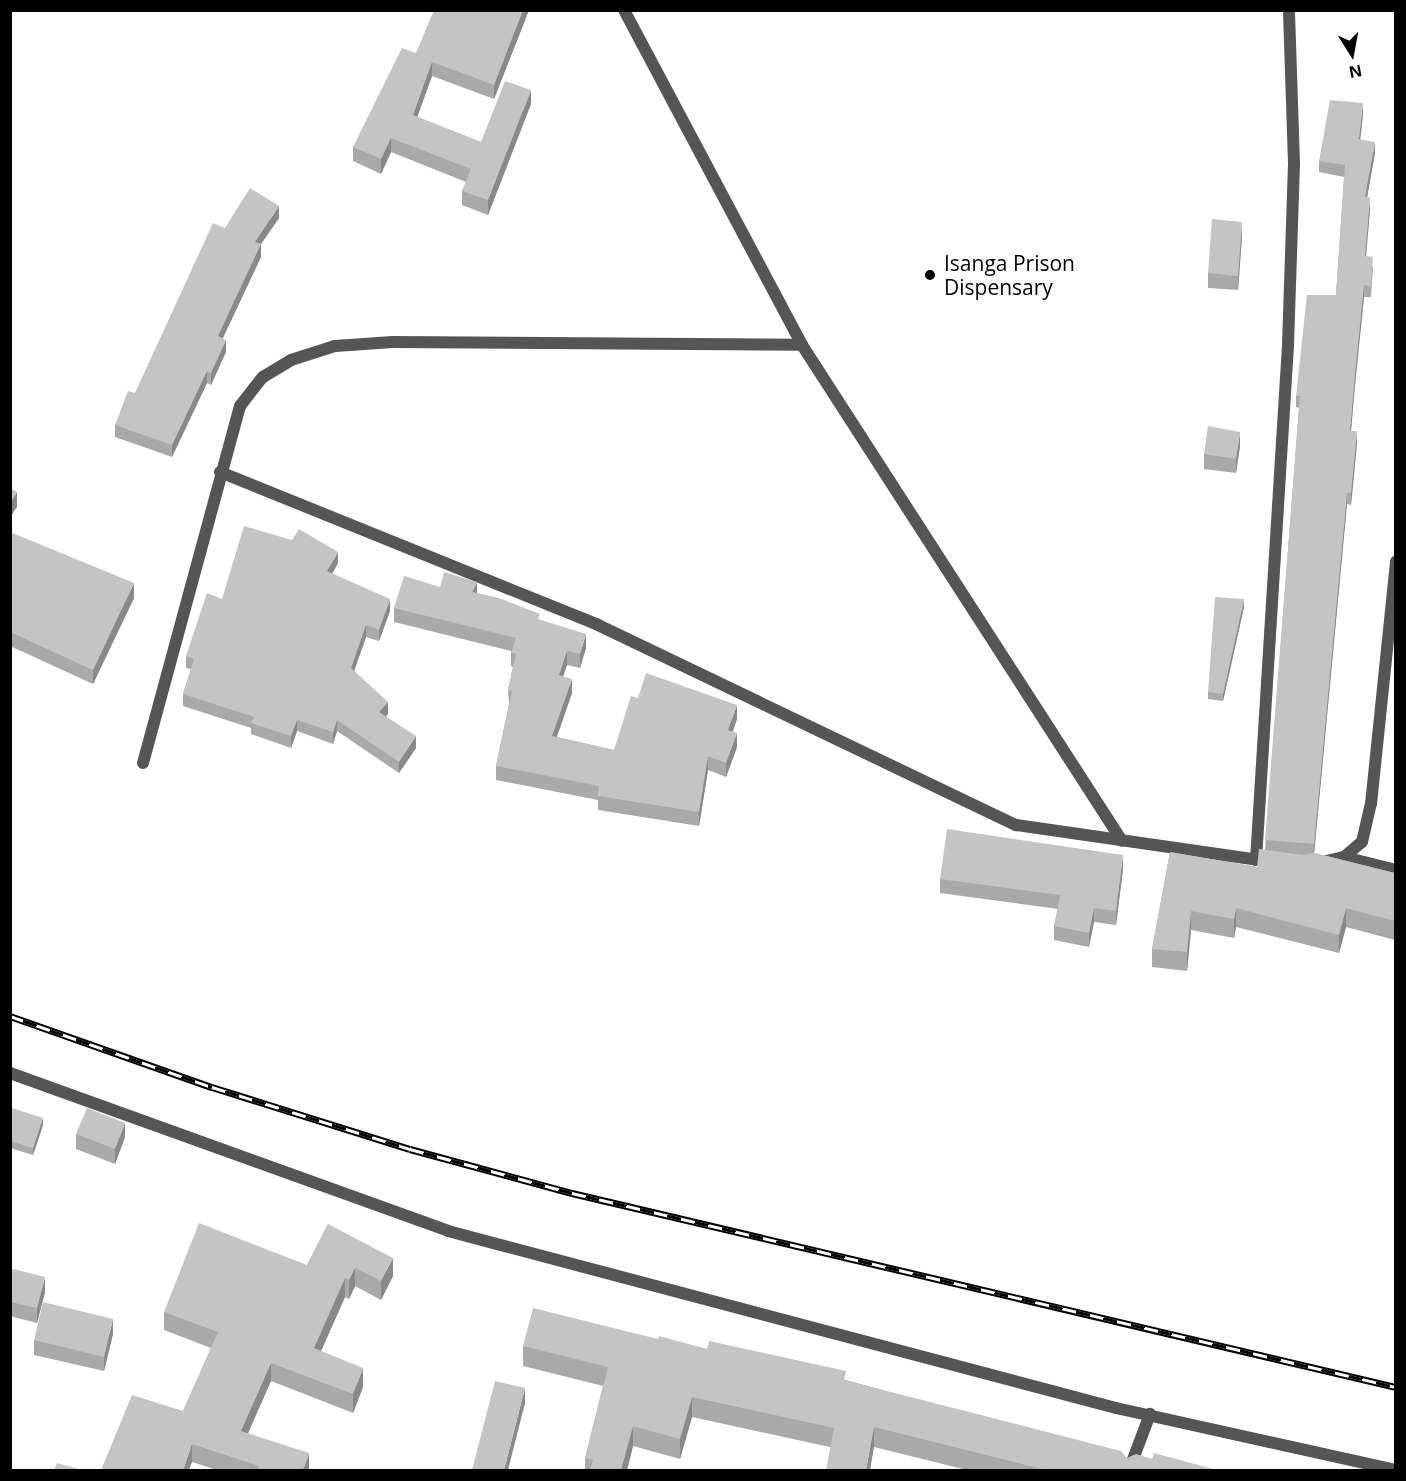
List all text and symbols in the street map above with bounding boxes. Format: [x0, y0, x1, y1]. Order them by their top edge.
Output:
north arrow [1322, 24, 1382, 84]
text: N [1347, 60, 1364, 84]
place label: Isanga Prison Dispensary [944, 250, 1075, 300]
marker: Isanga Prison Dispensary [921, 266, 939, 284]

